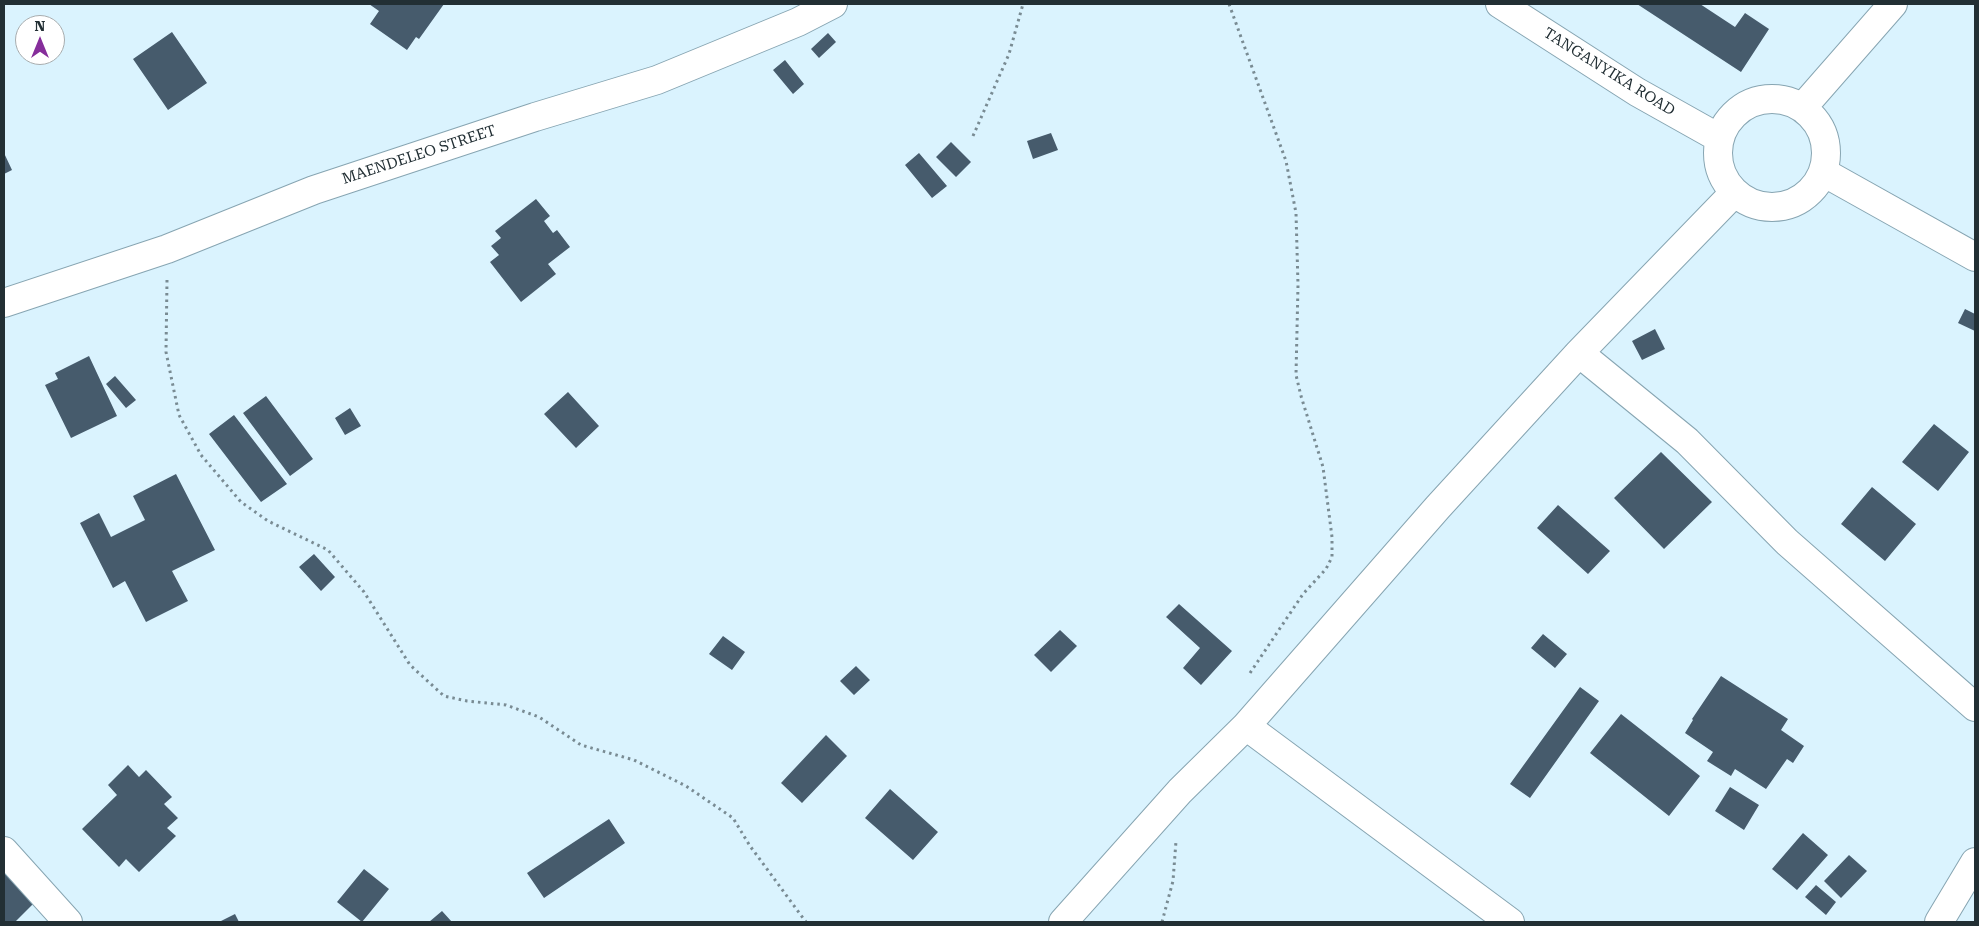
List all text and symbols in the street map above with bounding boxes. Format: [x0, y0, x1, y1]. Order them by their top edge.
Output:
north arrow [15, 15, 65, 65]
text: N [35, 18, 45, 34]
street label: TANGANYIKA ROAD [1540, 24, 1678, 120]
street label: MAENDELEO STREET [340, 122, 498, 188]

